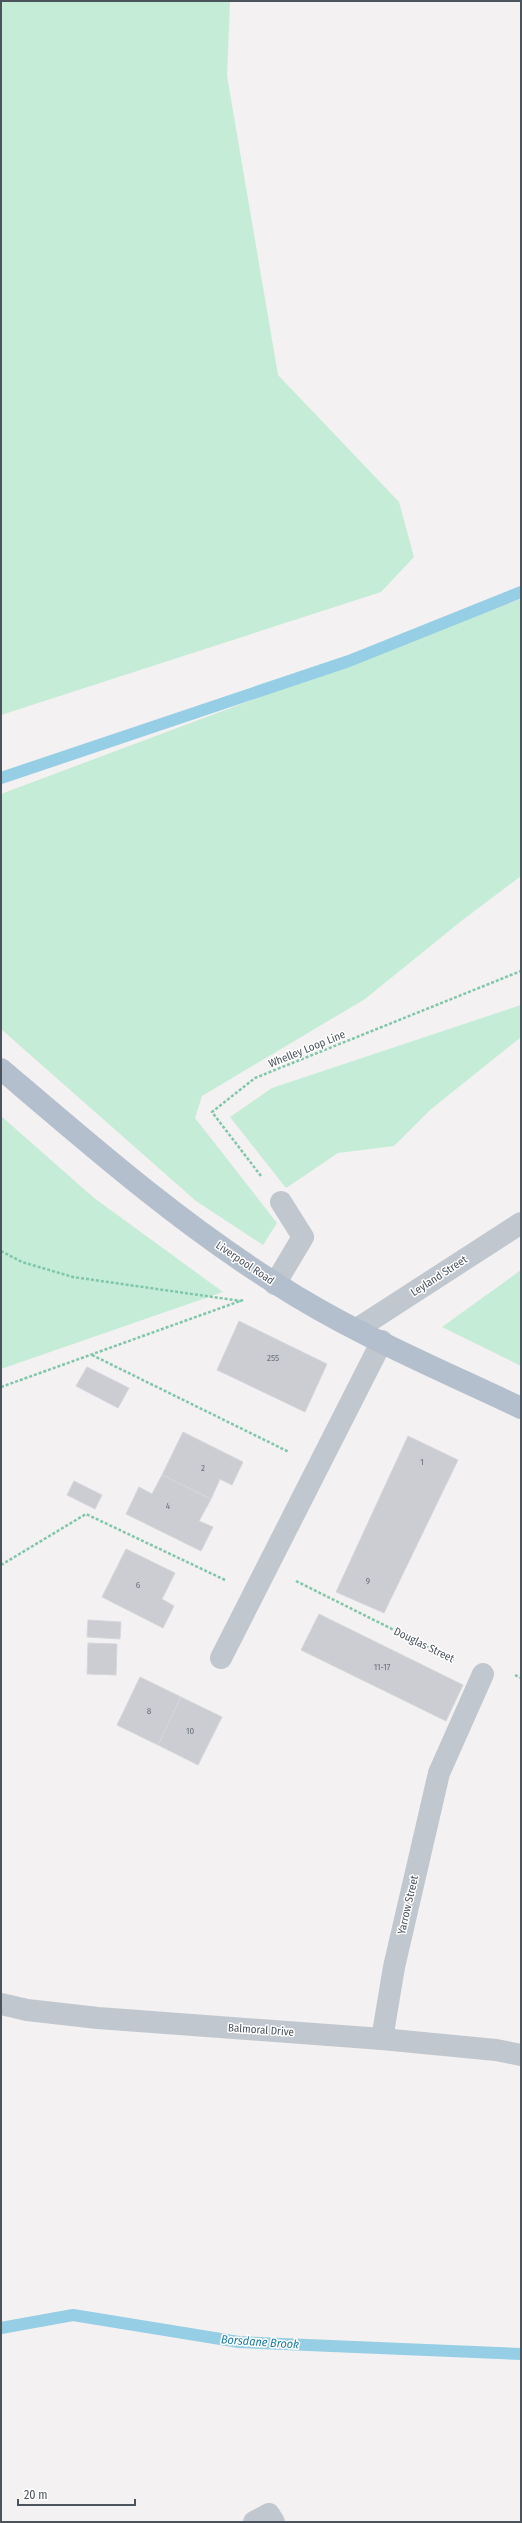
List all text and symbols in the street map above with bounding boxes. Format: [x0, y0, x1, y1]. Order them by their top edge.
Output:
street label: Whelley Loop Line [267, 1028, 347, 1070]
street label: Liverpool Road [213, 1239, 277, 1287]
street label: Leyland Street [408, 1253, 470, 1299]
house number: 255 [267, 1353, 279, 1363]
house number: 1 [420, 1457, 424, 1467]
house number: 2 [201, 1463, 205, 1473]
house number: 4 [166, 1501, 171, 1511]
house number: 9 [366, 1576, 370, 1586]
house number: 6 [136, 1580, 141, 1590]
street label: Douglas Street [392, 1625, 457, 1665]
house number: 11-17 [374, 1662, 391, 1672]
house number: 8 [147, 1706, 152, 1716]
house number: 10 [186, 1726, 194, 1736]
street label: Yarrow Street [395, 1874, 421, 1936]
street label: Balmoral Drive [228, 2021, 294, 2039]
water label: Borsdane Brook [221, 2332, 300, 2352]
scale bar [18, 2481, 135, 2507]
text: 20 m [24, 2488, 48, 2502]

